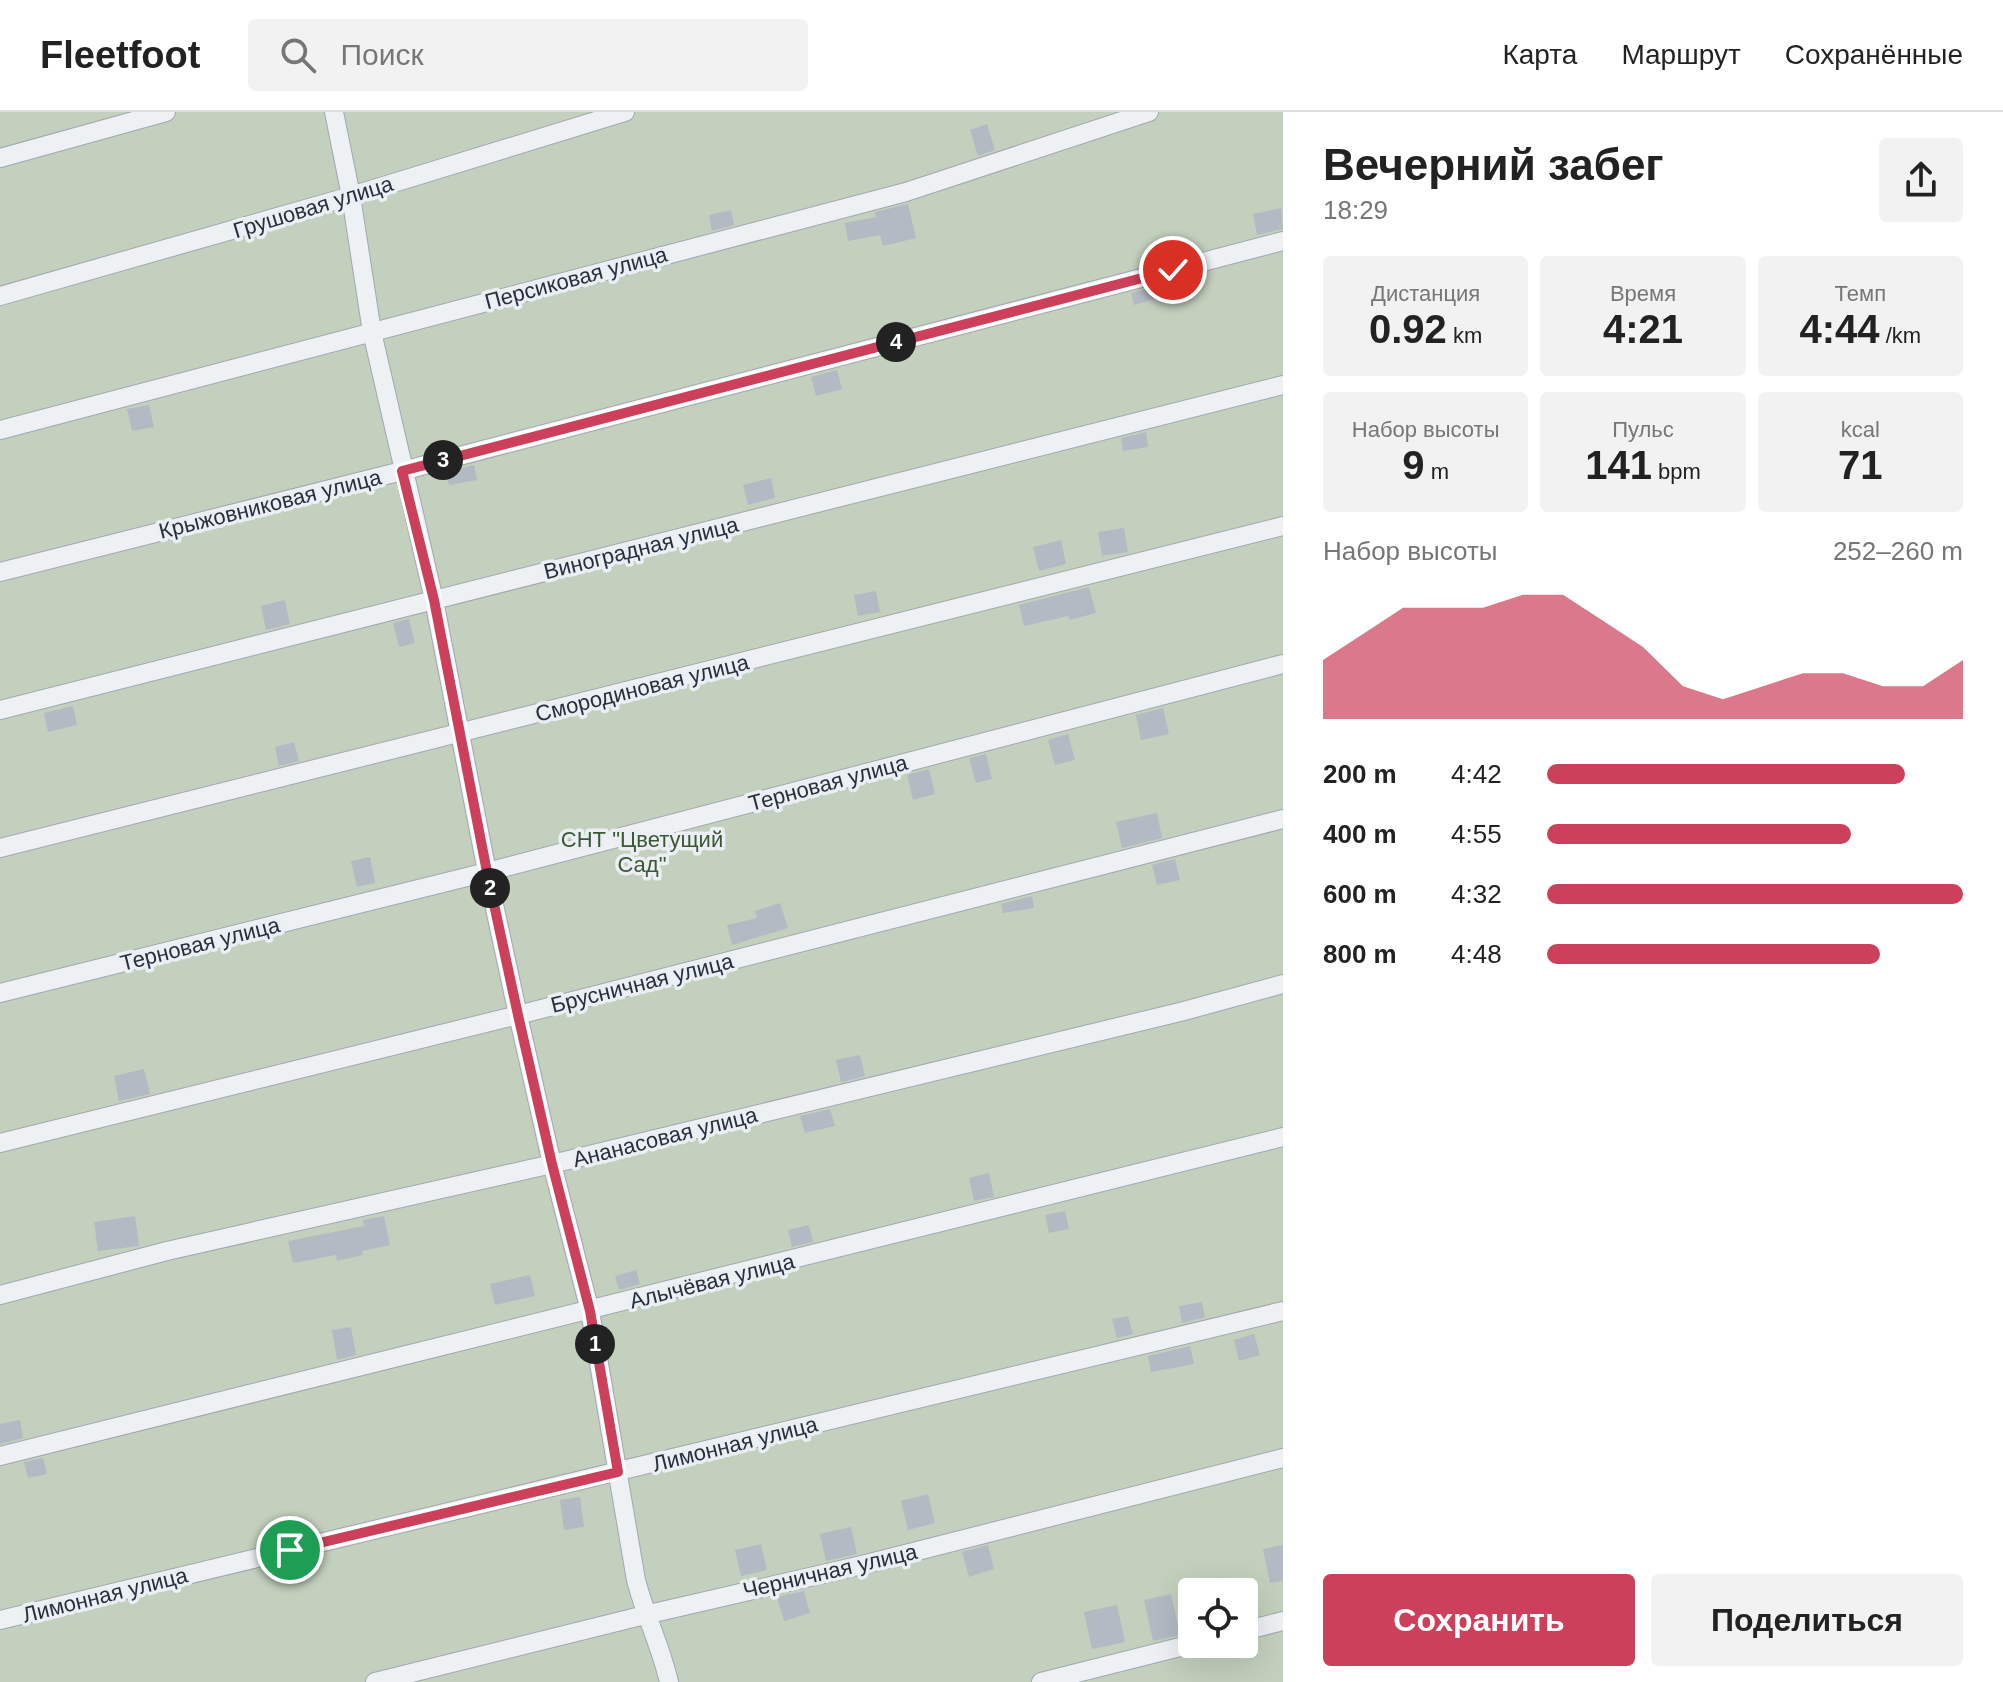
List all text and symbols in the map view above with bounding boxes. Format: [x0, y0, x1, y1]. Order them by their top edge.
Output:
search box [248, 19, 808, 91]
icon: search [276, 33, 320, 77]
text: Fleetfoot [40, 34, 200, 76]
text: Поиск [340, 38, 424, 71]
text: Карта [1502, 39, 1577, 70]
text: Маршрут [1621, 39, 1741, 70]
text: Сохранённые [1785, 39, 1963, 70]
button: share [1879, 138, 1963, 222]
text: Вечерний забег [1323, 140, 1664, 189]
street label: Грушовая улица [230, 171, 397, 243]
text: 18:29 [1323, 195, 1388, 225]
pin [1139, 236, 1207, 304]
street label: Персиковая улица [482, 241, 671, 314]
icon: check [1151, 248, 1195, 292]
text: Дистанция [1371, 281, 1480, 306]
text: Время [1610, 281, 1676, 306]
text: Темп [1835, 281, 1886, 306]
text: 0.92 [1369, 307, 1447, 351]
text: 4:21 [1603, 307, 1683, 351]
text: 4:44 [1800, 307, 1880, 351]
pin: 4 [876, 322, 916, 362]
text: km [1447, 323, 1482, 348]
text: /km [1880, 323, 1921, 348]
text: 4 [890, 329, 902, 354]
text: Набор высоты [1352, 417, 1500, 442]
text: Пульс [1612, 417, 1674, 442]
text: kcal [1841, 417, 1880, 442]
pin: 3 [423, 440, 463, 480]
text: 9 [1402, 443, 1425, 487]
text: 141 [1585, 443, 1652, 487]
text: 71 [1838, 443, 1883, 487]
text: 3 [437, 447, 449, 472]
text: m [1425, 459, 1449, 484]
text: bpm [1652, 459, 1701, 484]
street label: Крыжовниковая улица [156, 464, 384, 544]
street label: Виноградная улица [541, 512, 742, 584]
text: Набор высоты [1323, 536, 1498, 566]
text: 252–260 m [1833, 536, 1963, 566]
street label: Смородиновая улица [533, 649, 752, 727]
street label: Терновая улица [746, 750, 911, 816]
text: 200 m [1323, 759, 1397, 789]
text: 4:42 [1451, 759, 1502, 789]
text: 400 m [1323, 819, 1397, 849]
text: 4:55 [1451, 819, 1502, 849]
park label: СНТ "Цветущий Сад" [561, 827, 723, 877]
pin: 2 [470, 868, 510, 908]
text: 2 [484, 875, 496, 900]
text: 600 m [1323, 879, 1397, 909]
text: 4:32 [1451, 879, 1502, 909]
street label: Терновая улица [118, 912, 283, 976]
text: 800 m [1323, 939, 1397, 969]
text: 4:48 [1451, 939, 1502, 969]
street label: Брусничная улица [548, 948, 736, 1018]
street label: Ананасовая улица [570, 1102, 761, 1172]
street label: Алычёвая улица [627, 1248, 798, 1314]
pin: 1 [575, 1324, 615, 1364]
text: 1 [589, 1331, 601, 1356]
street label: Лимонная улица [650, 1411, 821, 1477]
pin [256, 1516, 324, 1584]
icon: arrive [268, 1528, 312, 1572]
street label: Черничная улица [740, 1539, 920, 1603]
street label: Лимонная улица [20, 1562, 191, 1628]
button: Сохранить [1323, 1574, 1635, 1666]
button: Поделиться [1651, 1574, 1963, 1666]
map controls [1178, 1578, 1258, 1658]
button: locate [1178, 1578, 1258, 1658]

